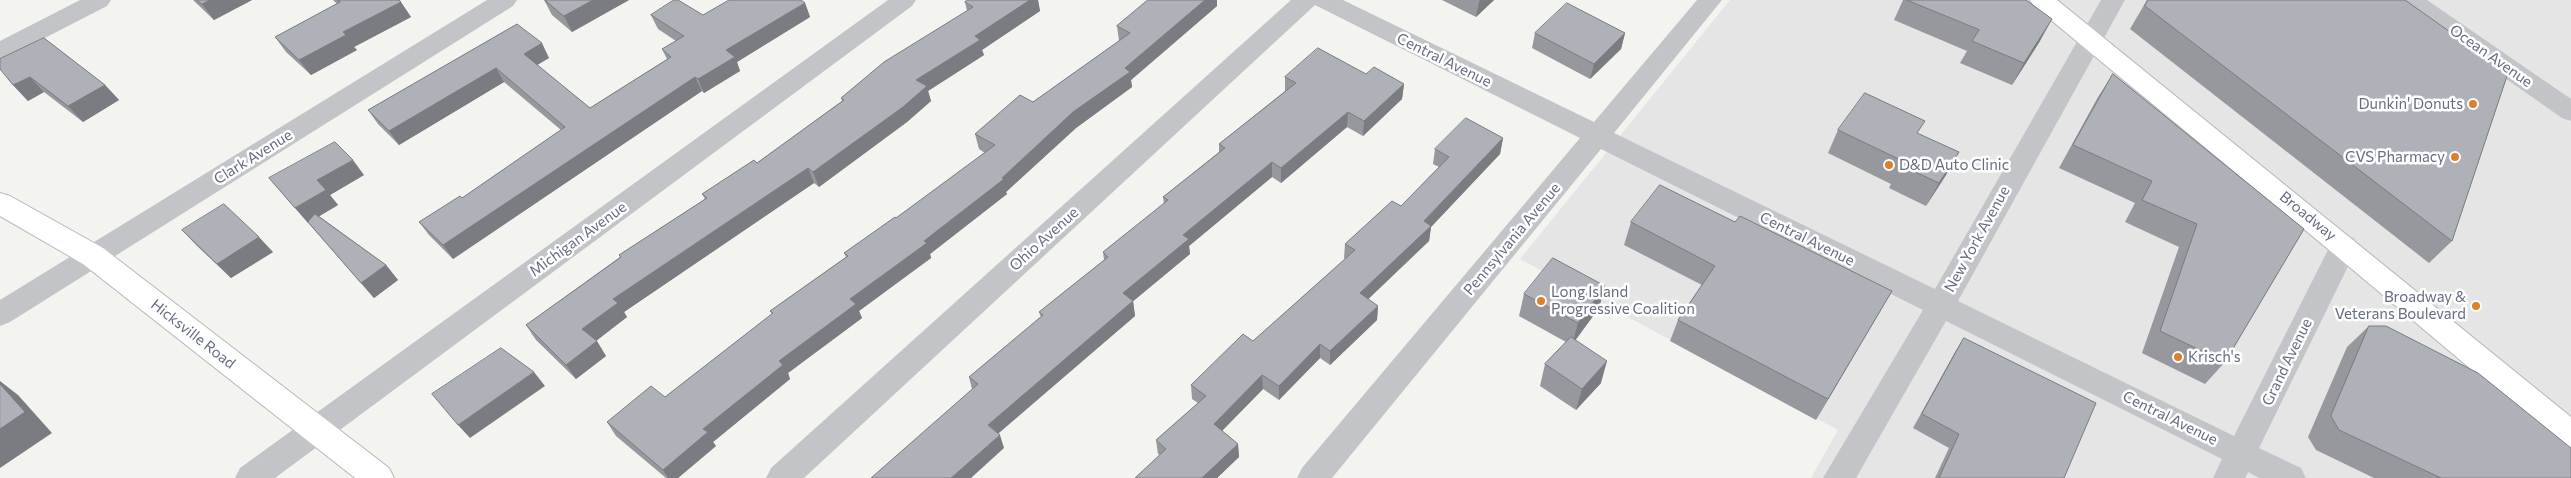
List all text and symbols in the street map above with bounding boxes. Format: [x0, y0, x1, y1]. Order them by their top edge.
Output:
street label: Ocean Avenue [2446, 21, 2536, 91]
street label: Central Avenue [1394, 29, 1494, 91]
place label: Dunkin' Donuts [2359, 95, 2463, 113]
marker: Dunkin' Donuts [2467, 98, 2479, 110]
street label: Clark Avenue [211, 126, 295, 188]
place label: CVS Pharmacy [2345, 148, 2445, 166]
marker: CVS Pharmacy [2449, 151, 2461, 163]
place label: D&D Auto Clinic [1899, 156, 2009, 174]
marker: D&D Auto Clinic [1883, 159, 1895, 171]
street label: Pennsylvania Avenue [1460, 179, 1564, 299]
street label: New York Avenue [1940, 183, 2014, 295]
street label: Broadway [2276, 188, 2340, 244]
street label: Michigan Avenue [526, 198, 630, 280]
street label: Ohio Avenue [1006, 203, 1082, 275]
street label: Central Avenue [1757, 208, 1857, 270]
place label: Long Island Progressive Coalition [1551, 283, 1695, 318]
place label: Broadway & Veterans Boulevard [2335, 288, 2466, 323]
street label: Hicksville Road [147, 295, 239, 373]
marker: Long Island Progressive Coalition [1535, 295, 1547, 307]
marker: Broadway & Veterans Boulevard [2470, 300, 2482, 312]
street label: Grand Avenue [2258, 315, 2316, 409]
place label: Krisch's [2188, 348, 2241, 366]
marker: Krisch's [2172, 351, 2184, 363]
street label: Central Avenue [2120, 387, 2220, 449]

